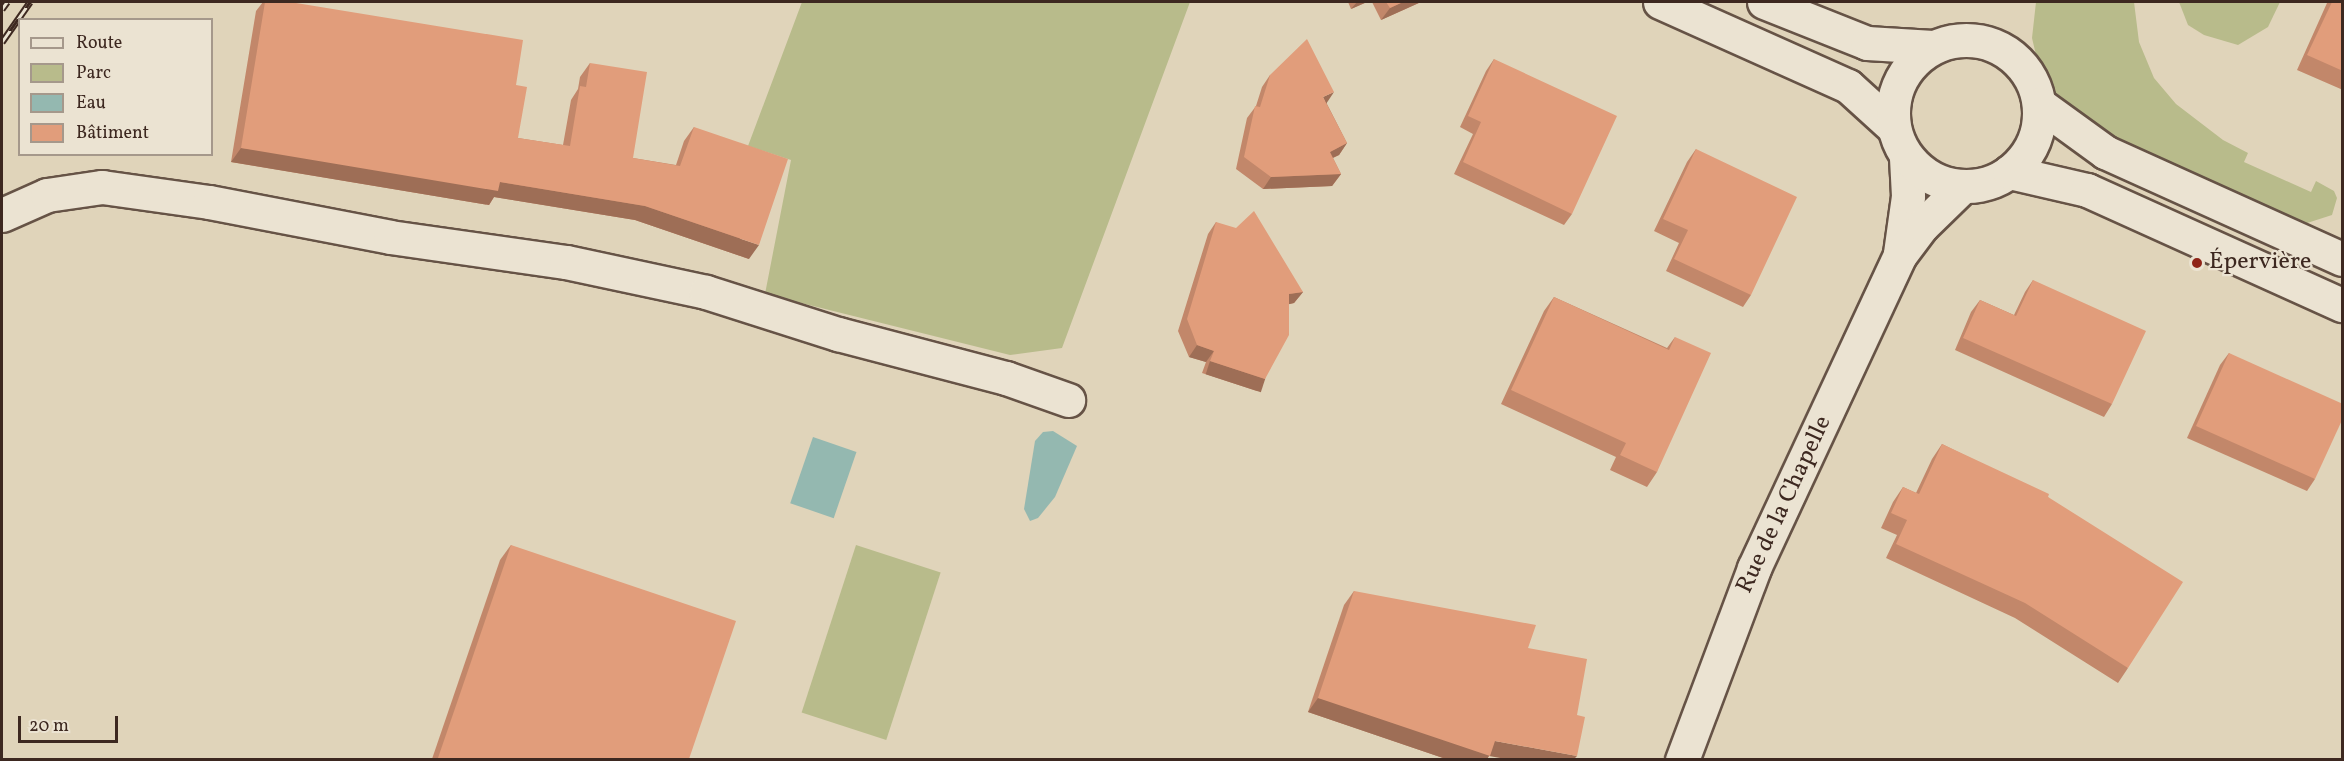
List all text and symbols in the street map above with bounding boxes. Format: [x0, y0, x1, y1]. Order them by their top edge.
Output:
legend [18, 18, 213, 156]
text: Route [76, 31, 122, 56]
text: Parc [76, 61, 111, 86]
text: Eau [76, 91, 106, 116]
text: Bâtiment [76, 121, 149, 146]
place label: Épervière [2209, 249, 2311, 277]
marker: Épervière [2190, 256, 2204, 270]
street label: Rue de la Chapelle [1731, 412, 1839, 598]
scale bar [21, 704, 122, 742]
text: 20 m [29, 714, 69, 739]

